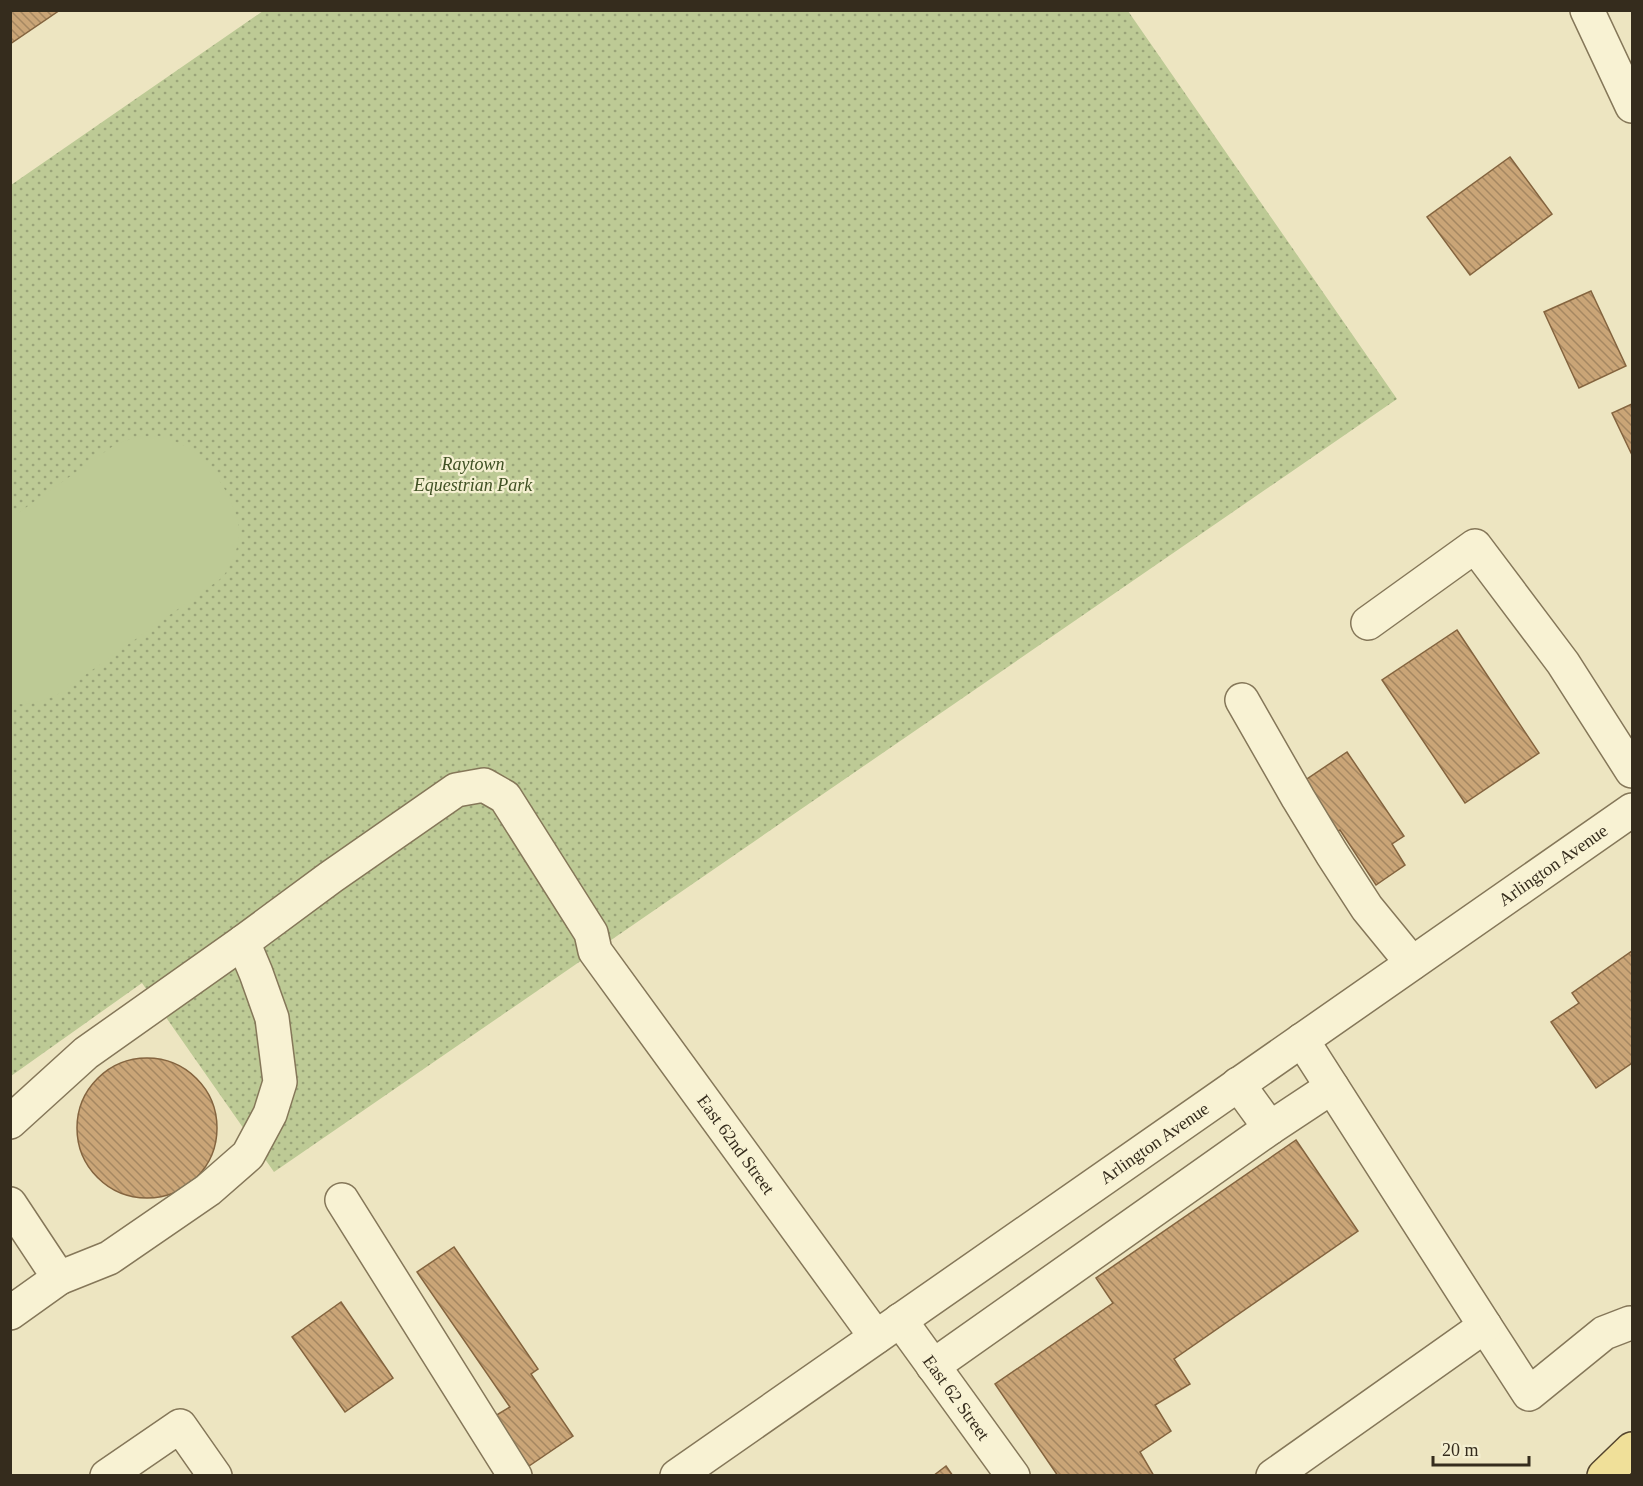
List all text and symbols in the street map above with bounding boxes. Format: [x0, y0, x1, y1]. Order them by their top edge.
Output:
park label: Raytown Equestrian Park [413, 454, 533, 495]
street label: Arlington Avenue [1495, 820, 1611, 910]
street label: East 62nd Street [693, 1091, 779, 1198]
street label: Arlington Avenue [1096, 1098, 1213, 1188]
street label: East 62 Street [919, 1351, 994, 1444]
scale bar [1433, 1429, 1529, 1467]
text: 20 m [1442, 1440, 1479, 1460]

